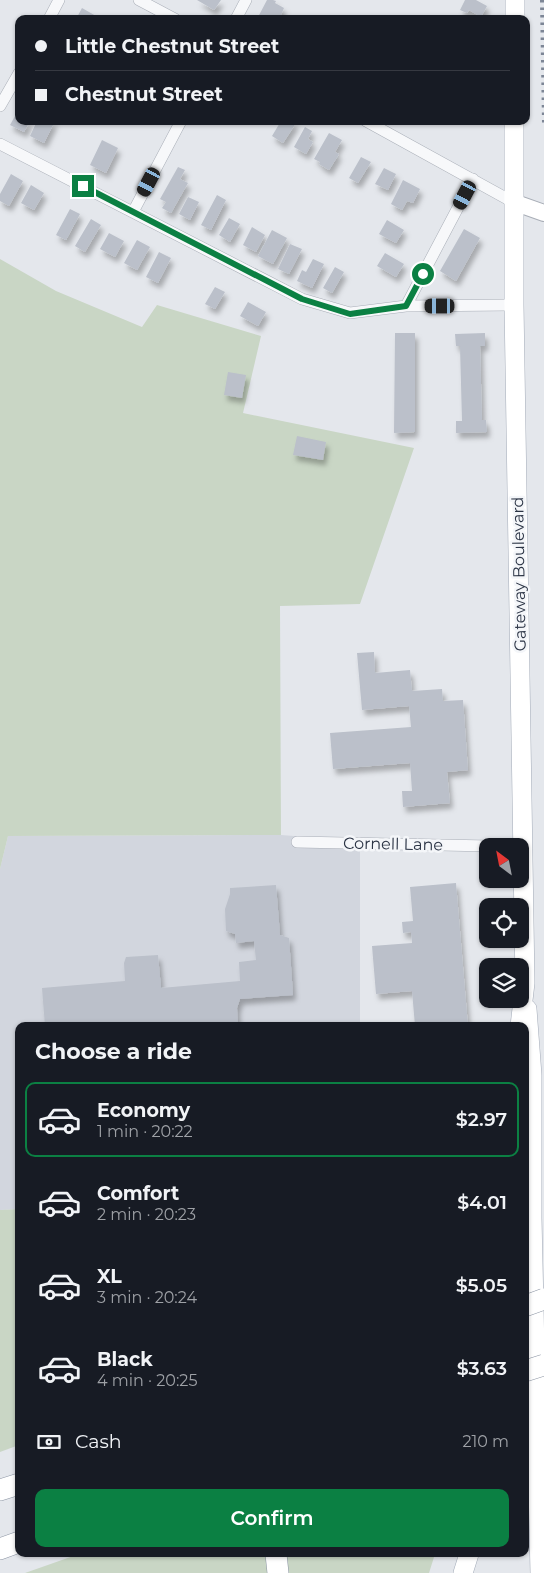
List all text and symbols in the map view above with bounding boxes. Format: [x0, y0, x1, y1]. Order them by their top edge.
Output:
text: Little Chestnut Street [65, 35, 279, 58]
text: Chestnut Street [65, 83, 223, 106]
car [135, 165, 162, 199]
route end [72, 175, 94, 197]
car [451, 178, 478, 212]
route start [412, 263, 434, 285]
car [425, 299, 455, 314]
street label: Gateway Boulevard [508, 496, 530, 652]
street label: Cornell Lane [343, 834, 443, 854]
north arrow [479, 838, 529, 888]
map controls [479, 838, 529, 1008]
button: locate [479, 898, 529, 948]
button: layers [479, 958, 529, 1008]
text: Choose a ride [35, 1038, 192, 1065]
icon: car [37, 1097, 82, 1142]
text: Economy [97, 1099, 190, 1122]
text: $2.97 [456, 1108, 507, 1131]
text: 1 min · 20:22 [97, 1122, 193, 1141]
icon: car [37, 1180, 82, 1225]
text: Comfort [97, 1182, 179, 1205]
text: $4.01 [457, 1191, 507, 1214]
text: 2 min · 20:23 [97, 1205, 196, 1224]
icon: car [37, 1263, 82, 1308]
text: XL [97, 1265, 122, 1288]
text: $5.05 [456, 1274, 507, 1297]
text: 3 min · 20:24 [97, 1288, 197, 1307]
icon: car [37, 1346, 82, 1391]
text: Black [97, 1348, 153, 1371]
text: $3.63 [457, 1357, 507, 1380]
text: 4 min · 20:25 [97, 1371, 197, 1390]
icon: cash [35, 1428, 63, 1456]
text: Cash [75, 1430, 122, 1453]
text: 210 m [462, 1432, 509, 1451]
button: Confirm [35, 1489, 509, 1547]

